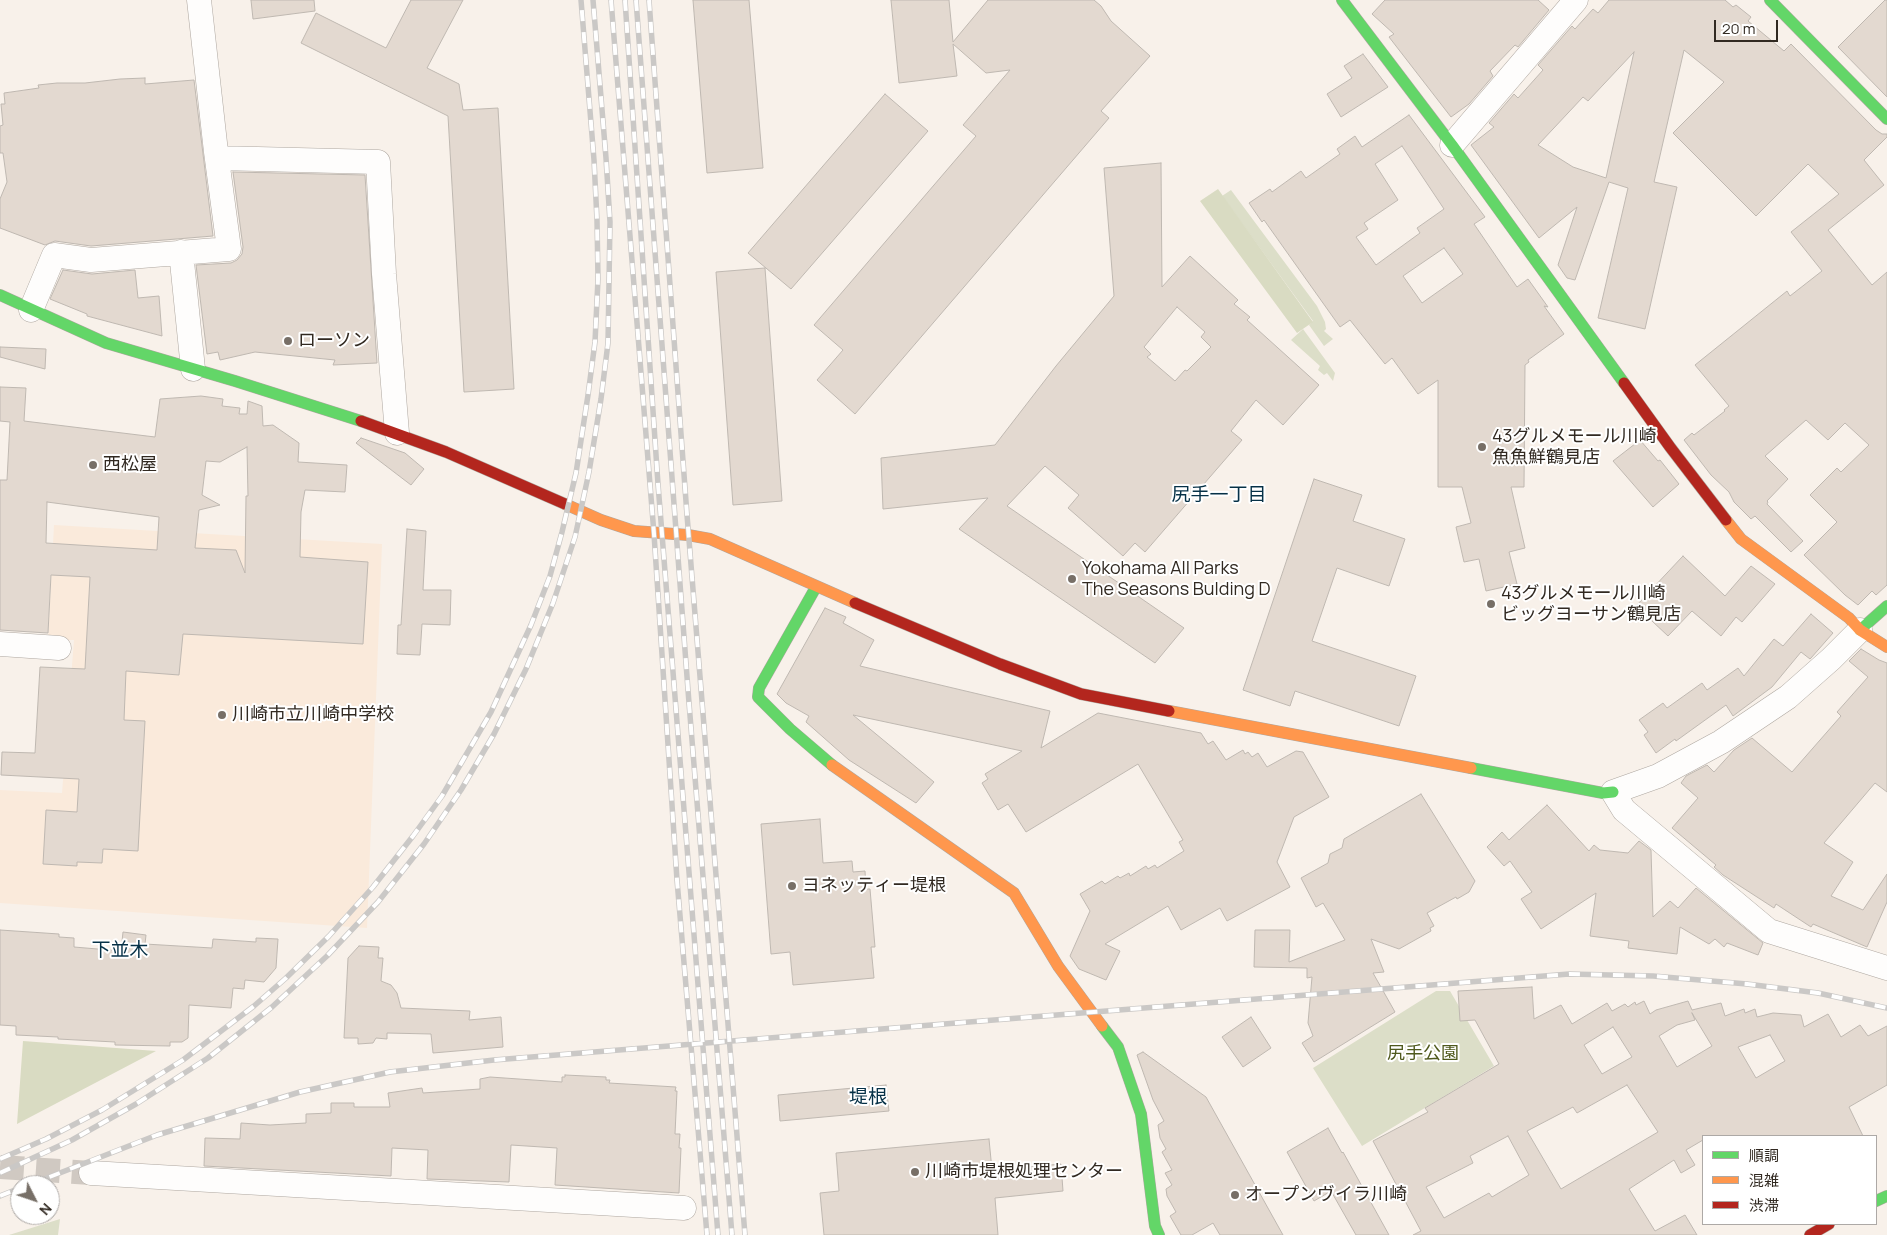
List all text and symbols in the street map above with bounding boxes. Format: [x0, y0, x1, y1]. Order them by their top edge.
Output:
scale bar [1717, 10, 1781, 42]
text: 20 m [1722, 18, 1755, 39]
place label: ローソン [298, 330, 370, 352]
marker: ローソン [282, 335, 294, 347]
place label: 43グルメモール川崎 魚魚鮮鶴見店 [1492, 426, 1657, 468]
marker: 43グルメモール川崎 魚魚鮮鶴見店 [1476, 441, 1488, 453]
place label: 西松屋 [103, 454, 157, 476]
marker: 西松屋 [87, 459, 99, 471]
district label: 尻手一丁目 [1172, 485, 1266, 507]
place label: Yokohama All Parks The Seasons Bulding D [1082, 558, 1271, 600]
marker: Yokohama All Parks The Seasons Bulding D [1066, 573, 1078, 585]
place label: 43グルメモール川崎 ビッグヨーサン鶴見店 [1501, 583, 1681, 626]
marker: 43グルメモール川崎 ビッグヨーサン鶴見店 [1485, 598, 1497, 610]
place label: 川崎市立川崎中学校 [232, 704, 394, 726]
marker: 川崎市立川崎中学校 [216, 709, 228, 721]
place label: ヨネッティー堤根 [802, 875, 946, 897]
marker: ヨネッティー堤根 [786, 880, 798, 892]
district label: 下並木 [92, 940, 148, 962]
park label: 尻手公園 [1387, 1043, 1459, 1065]
district label: 堤根 [849, 1087, 887, 1109]
legend [1702, 1135, 1877, 1225]
text: 順調 [1749, 1145, 1779, 1166]
place label: 川崎市堤根処理センター [925, 1161, 1123, 1183]
marker: 川崎市堤根処理センター [909, 1166, 921, 1178]
text: 混雑 [1749, 1170, 1779, 1191]
north arrow [10, 1175, 60, 1225]
place label: オープンヴイラ川崎 [1245, 1184, 1407, 1206]
marker: オープンヴイラ川崎 [1229, 1189, 1241, 1201]
text: 渋滞 [1749, 1195, 1779, 1216]
text: N [35, 1199, 56, 1220]

